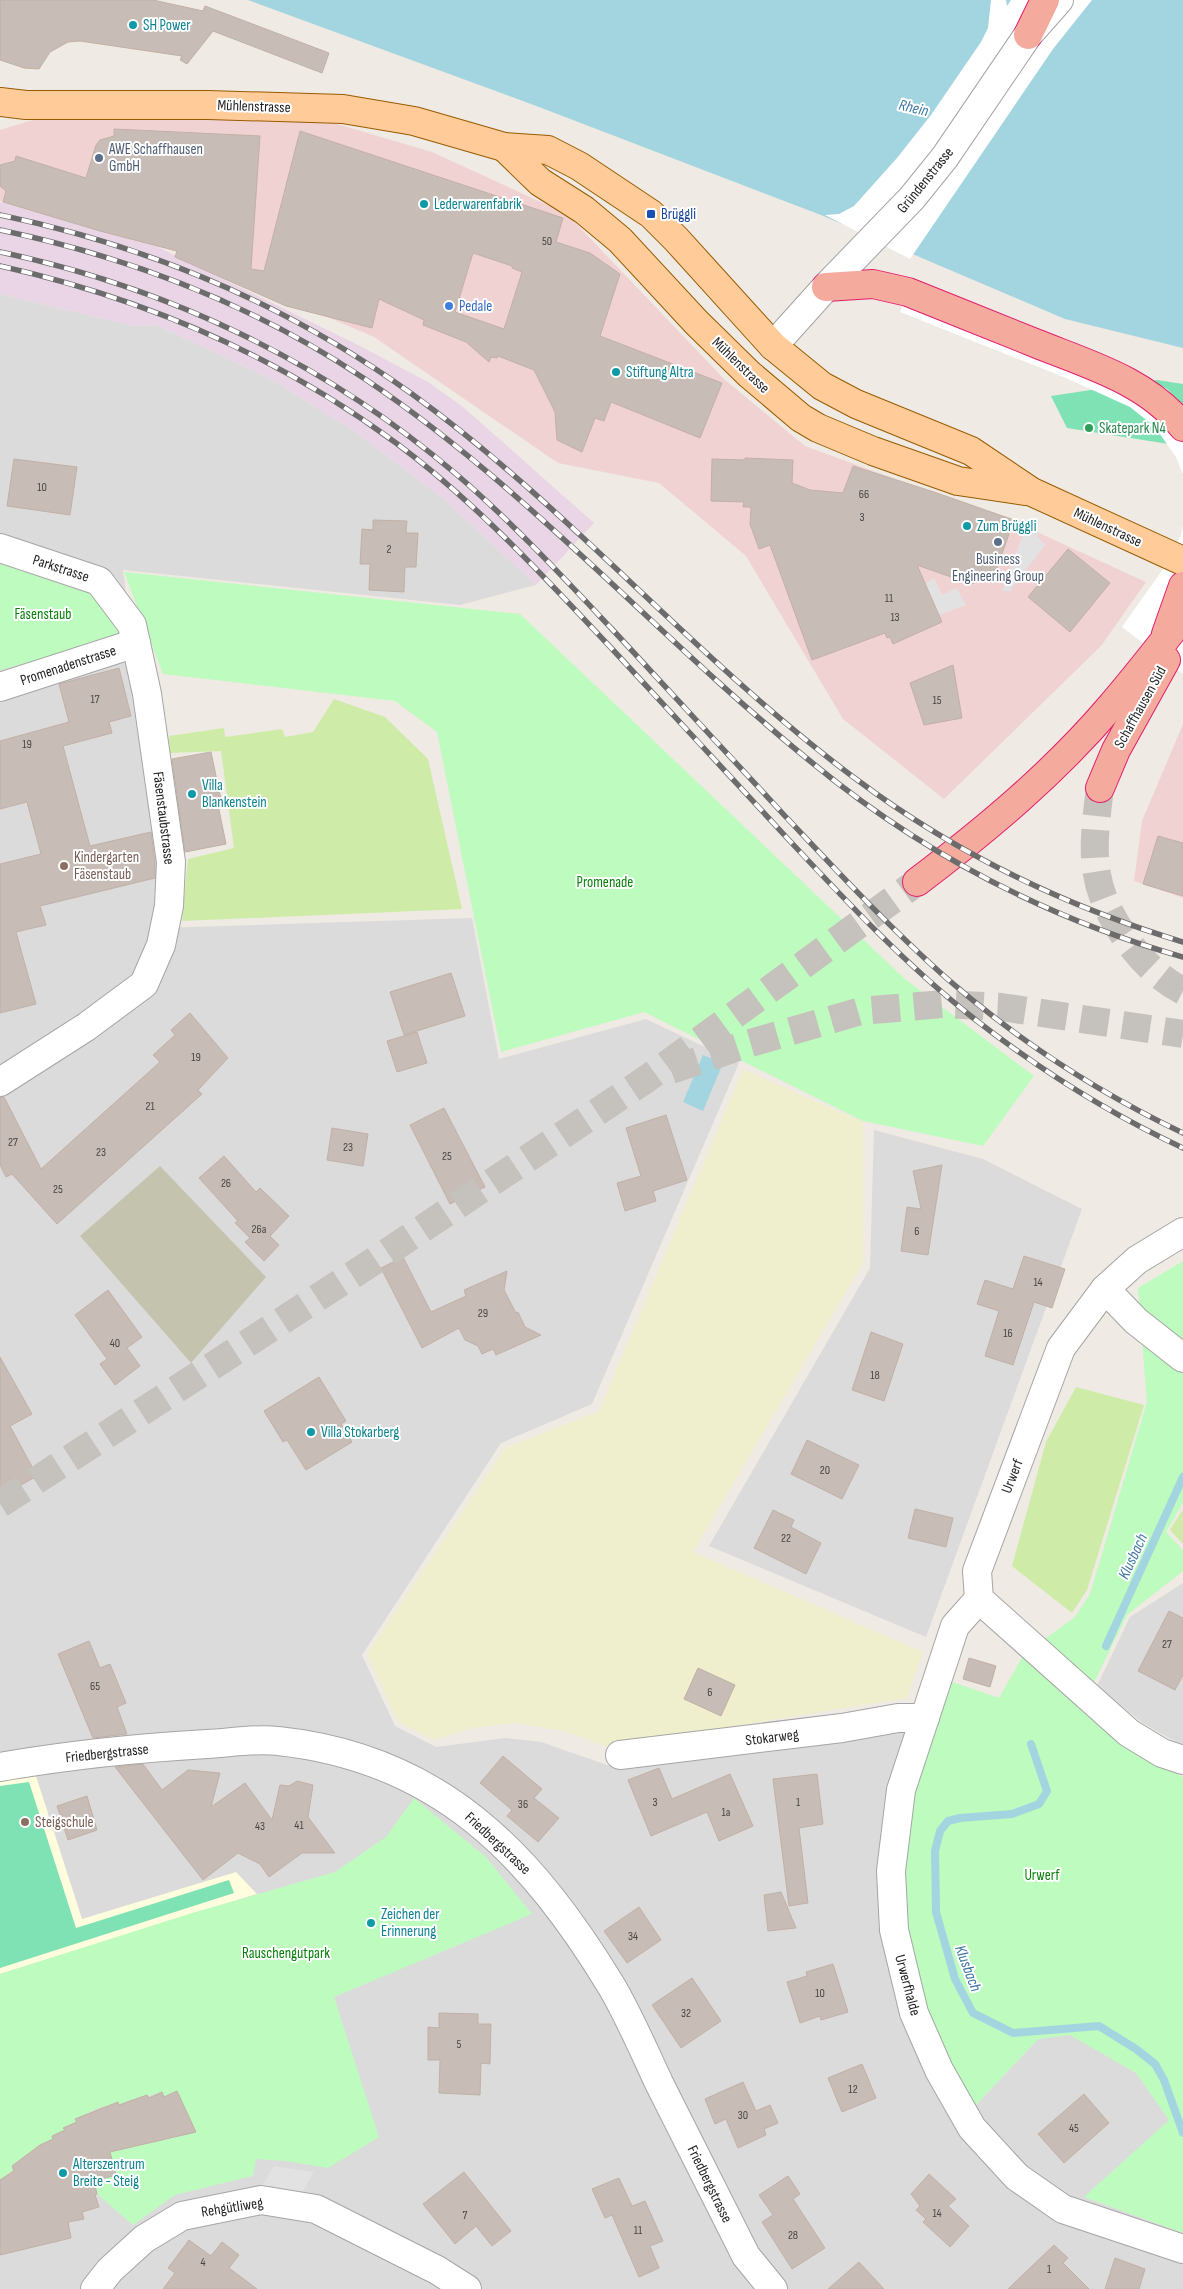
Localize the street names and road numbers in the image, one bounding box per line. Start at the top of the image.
street label: Mühlenstrasse [217,96,291,117]
street label: Gründenstrasse [893,143,958,217]
street label: Mühlenstrasse [708,333,774,398]
street label: Mühlenstrasse [1071,503,1145,552]
street label: Parkstrasse [30,550,91,586]
street label: Promenadenstrasse [18,641,118,690]
street label: Schaffhausen Süd [1110,663,1171,752]
street label: Fäsenstaubstrasse [148,770,179,866]
street label: Urwerf [997,1456,1028,1496]
street label: Stokarweg [744,1725,800,1750]
street label: Friedbergstrasse [64,1740,150,1767]
street label: Friedbergstrasse [461,1808,535,1879]
street label: Urwerfhalde [890,1953,925,2018]
street label: Friedbergstrasse [683,2142,736,2226]
street label: Rehgütliweg [200,2193,264,2222]

